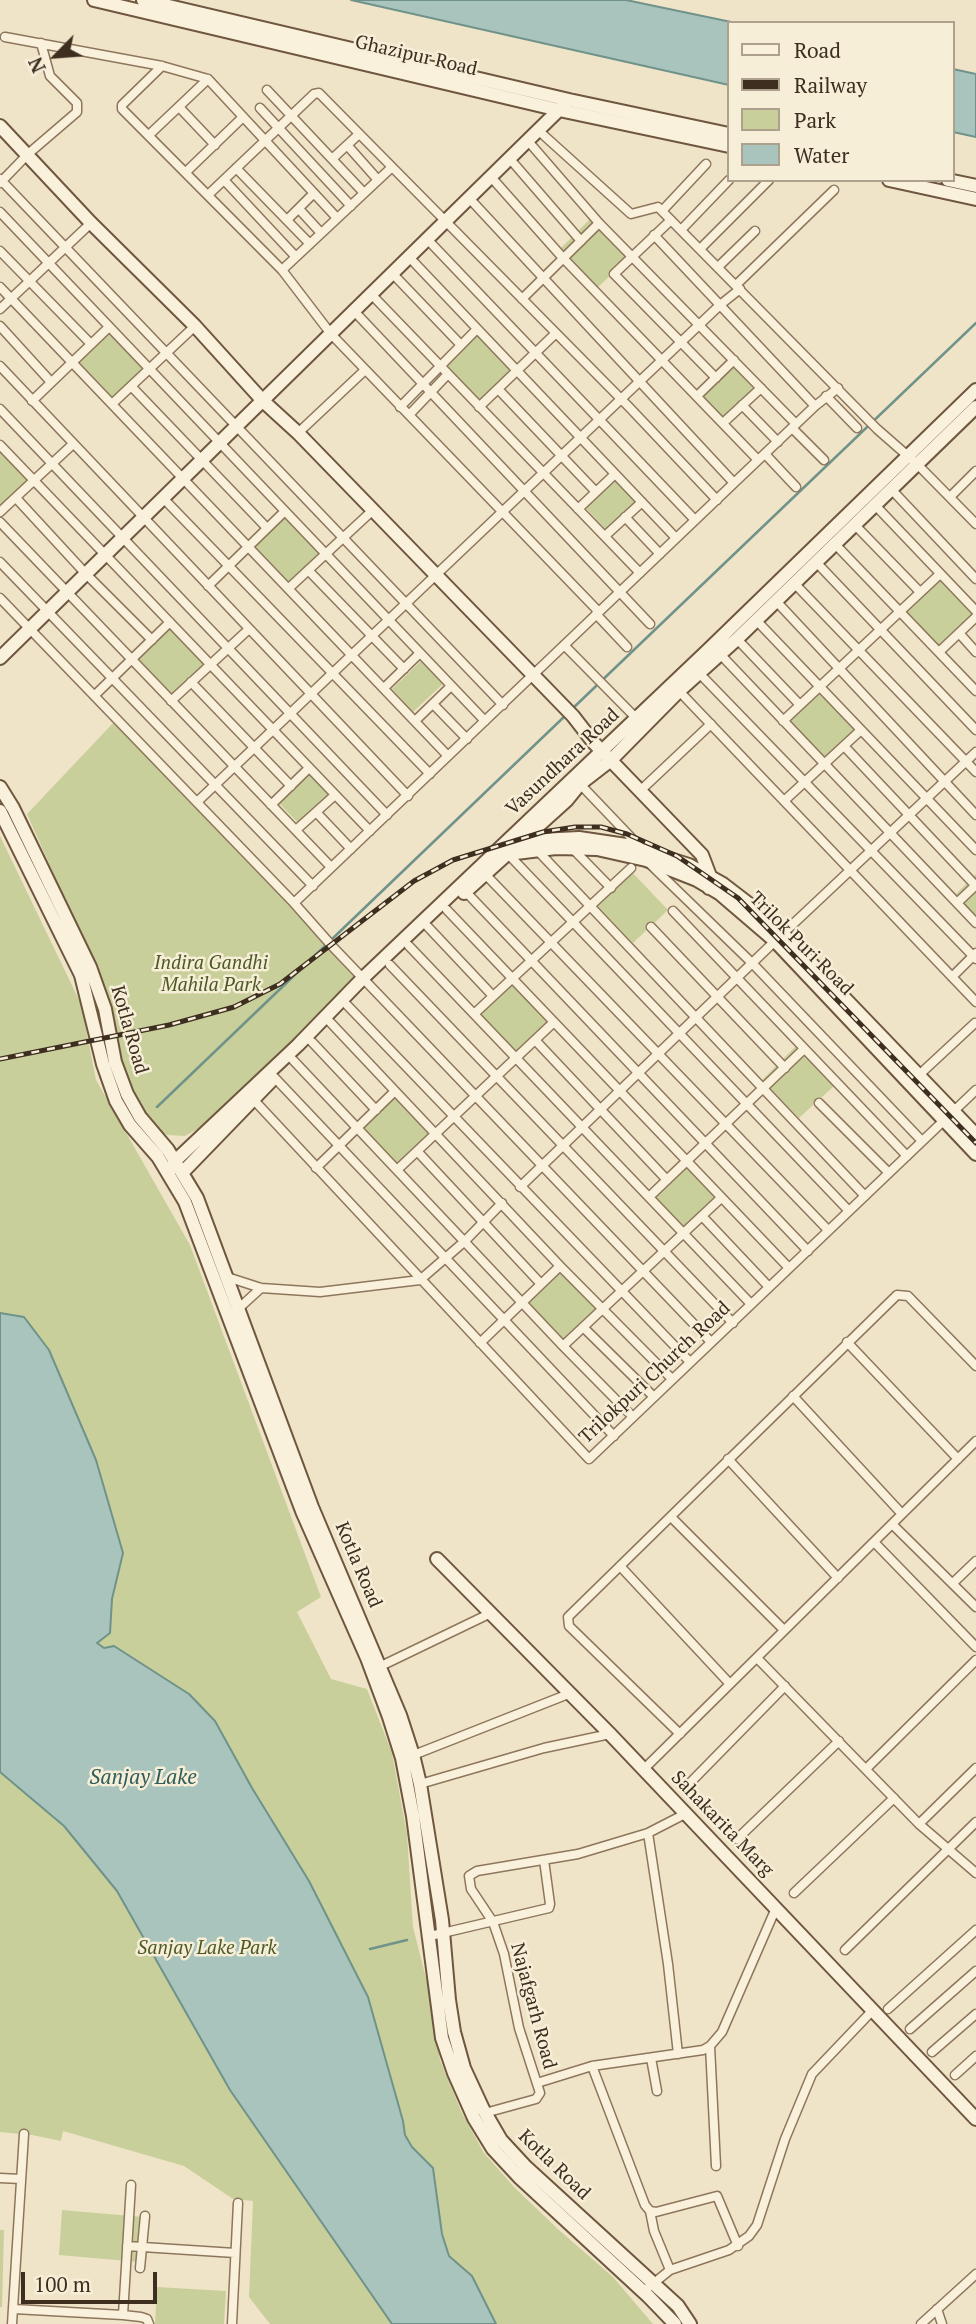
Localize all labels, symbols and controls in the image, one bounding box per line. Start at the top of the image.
north arrow [21,21,91,91]
legend [727,21,955,182]
street label: Ghazipur Road [353,31,479,81]
text: Road [794,36,841,64]
text: N [22,53,51,77]
text: Railway [794,71,867,99]
text: Park [794,106,836,134]
text: Water [794,141,849,169]
street label: Vasundhara Road [502,704,624,820]
street label: Trilok Puri Road [744,887,858,1001]
park label: Indira Gandhi Mahila Park [154,953,268,997]
street label: Kotla Road [105,983,153,1077]
street label: Trilokpuri Church Road [575,1297,735,1449]
street label: Kotla Road [330,1519,386,1611]
water label: Sanjay Lake [89,1765,197,1791]
street label: Sahakarita Marg [666,1767,778,1881]
park label: Sanjay Lake Park [137,1938,277,1960]
street label: Najafgarh Road [505,1940,561,2072]
street label: Kotla Road [513,2125,595,2205]
scale bar [24,2258,161,2302]
text: 100 m [34,2270,91,2298]

